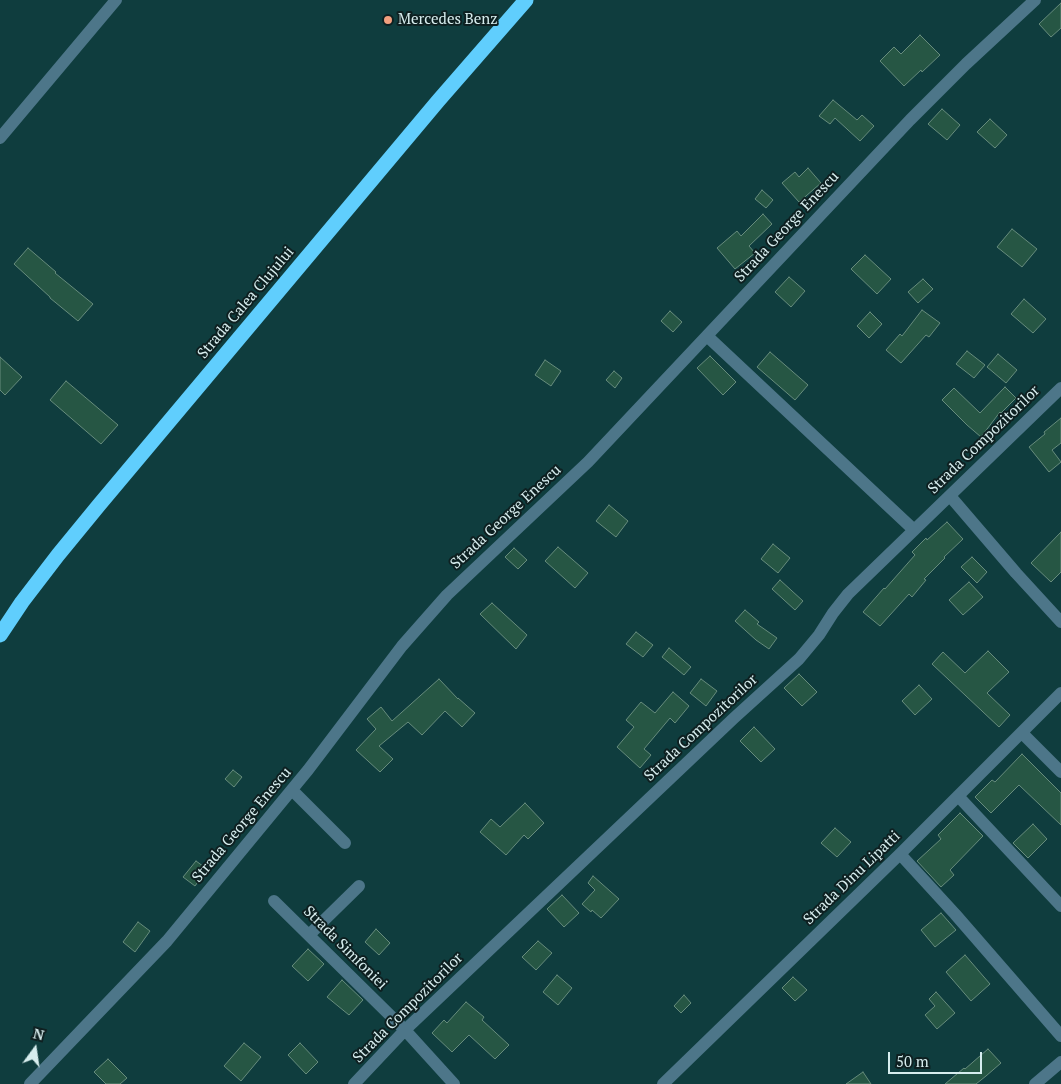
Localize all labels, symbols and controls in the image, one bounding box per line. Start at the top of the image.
place label: Mercedes Benz [398,11,498,29]
marker: Mercedes Benz [382,14,394,26]
street label: Strada George Enescu [731,168,843,286]
street label: Strada Calea Clujului [194,243,298,363]
street label: Strada Compozitorilor [924,382,1044,498]
street label: Strada George Enescu [447,461,565,573]
street label: Strada Compozitorilor [641,671,761,785]
street label: Strada George Enescu [189,764,295,886]
street label: Strada Dinu Lipatti [800,827,904,929]
street label: Strada Simfoniei [300,903,390,993]
street label: Strada Compozitorilor [349,949,467,1067]
text: N [31,1023,46,1044]
north arrow [10,1024,60,1074]
scale bar [891,1042,985,1074]
text: 50 m [896,1051,929,1071]

